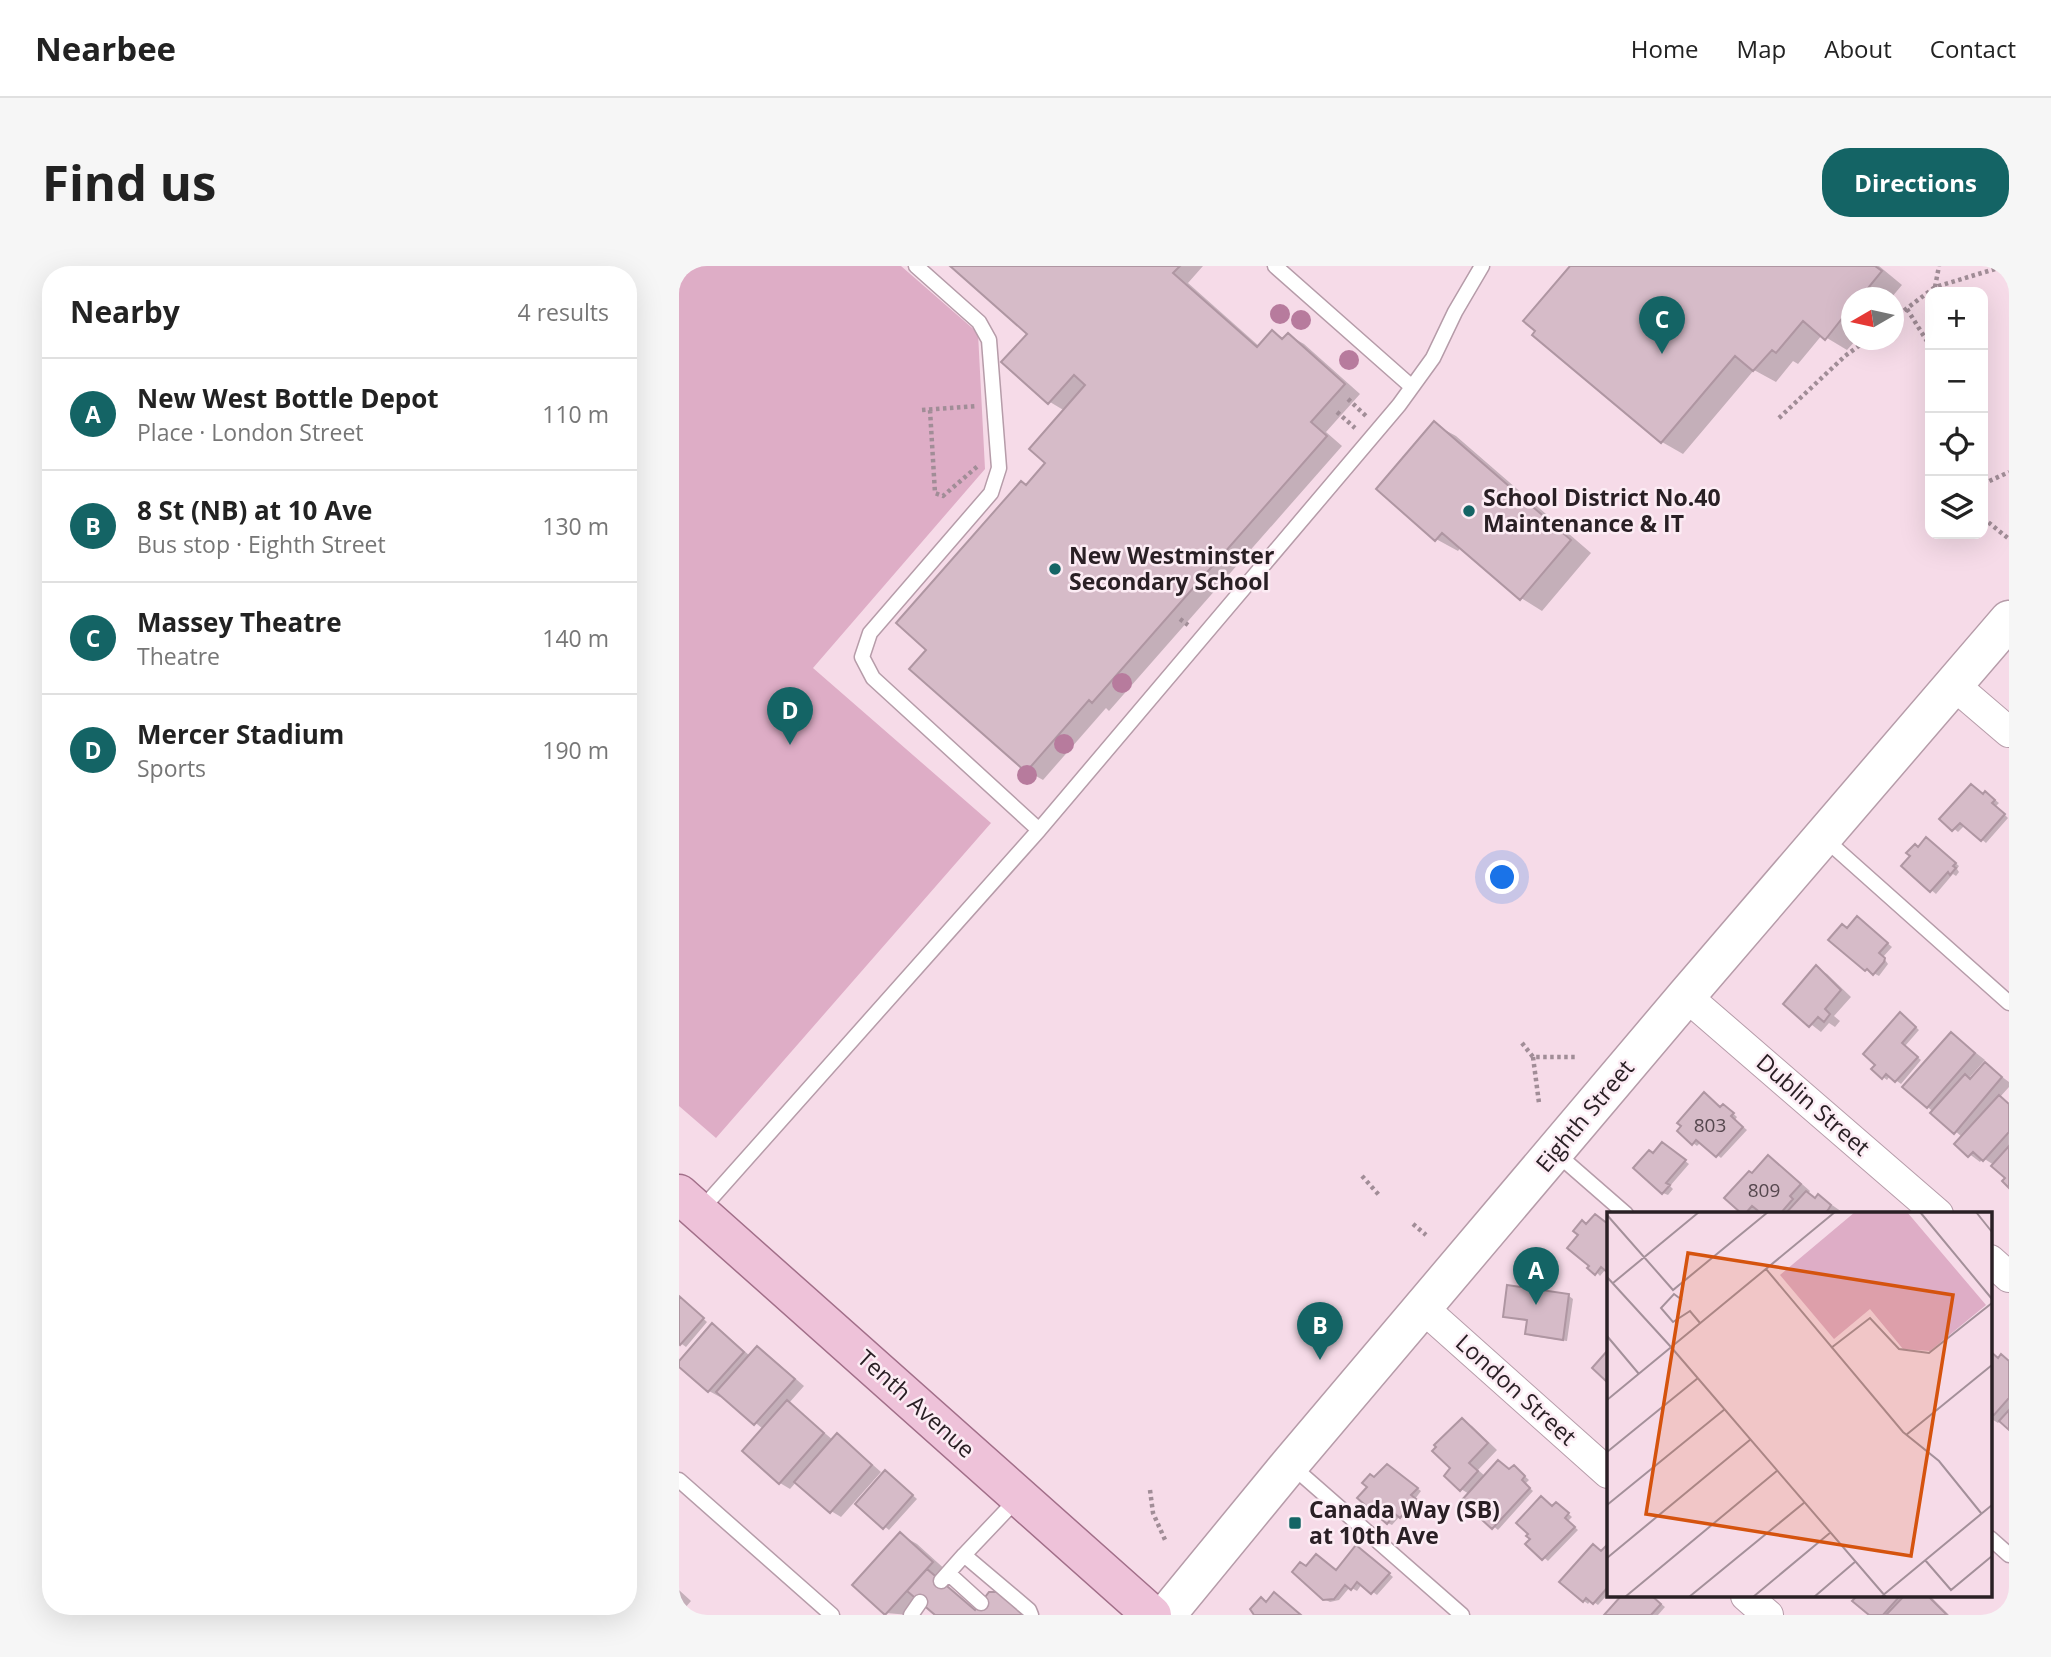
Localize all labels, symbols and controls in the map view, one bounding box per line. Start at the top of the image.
text: Nearbee [35,26,176,71]
text: Home [1631,32,1699,65]
text: Map [1737,32,1786,65]
text: About [1824,32,1892,65]
text: Contact [1930,32,2016,65]
button: Directions [1822,148,2009,217]
text: Find us [42,149,216,215]
north arrow [1841,287,1904,350]
map controls [1925,287,1988,539]
button: + [1925,287,1988,350]
text: Nearby [70,291,180,332]
text: 4 results [518,296,609,328]
pin: C [1639,296,1685,354]
button: − [1925,350,1988,413]
text: New West Bottle Depot [137,380,439,416]
text: A [85,398,101,430]
text: 110 m [542,398,609,430]
button: locate [1925,413,1988,476]
text: Place · London Street [137,416,364,448]
button: layers [1925,476,1988,539]
place label: School District No.40 Maintenance & IT [1483,481,1721,539]
text: 8 St (NB) at 10 Ave [137,492,372,528]
marker: School District No.40 Maintenance & IT [1461,503,1477,519]
text: B [85,510,101,542]
text: 130 m [542,510,609,542]
text: Bus stop · Eighth Street [137,528,386,560]
place label: New Westminster Secondary School [1069,539,1274,597]
marker: New Westminster Secondary School [1047,561,1063,577]
text: Massey Theatre [137,604,342,640]
text: C [86,622,100,654]
text: 140 m [542,622,609,654]
text: Theatre [137,640,220,672]
pin: D [767,687,813,745]
text: Mercer Stadium [137,716,344,752]
text: D [84,734,102,766]
text: 190 m [542,734,609,766]
text: Sports [137,752,206,784]
your location [1485,860,1519,894]
street label: Dublin Street [1750,1046,1877,1163]
street label: Eighth Street [1528,1052,1641,1178]
house number: 803 [1694,1112,1726,1138]
house number: 809 [1748,1177,1780,1203]
inset map [1607,1212,1991,1598]
pin: A [1513,1247,1559,1305]
pin: B [1297,1302,1343,1360]
street label: London Street [1449,1326,1584,1452]
street label: Tenth Avenue [851,1342,982,1465]
place label: Canada Way (SB) at 10th Ave [1309,1493,1500,1551]
marker: Canada Way (SB) at 10th Ave [1287,1515,1303,1531]

